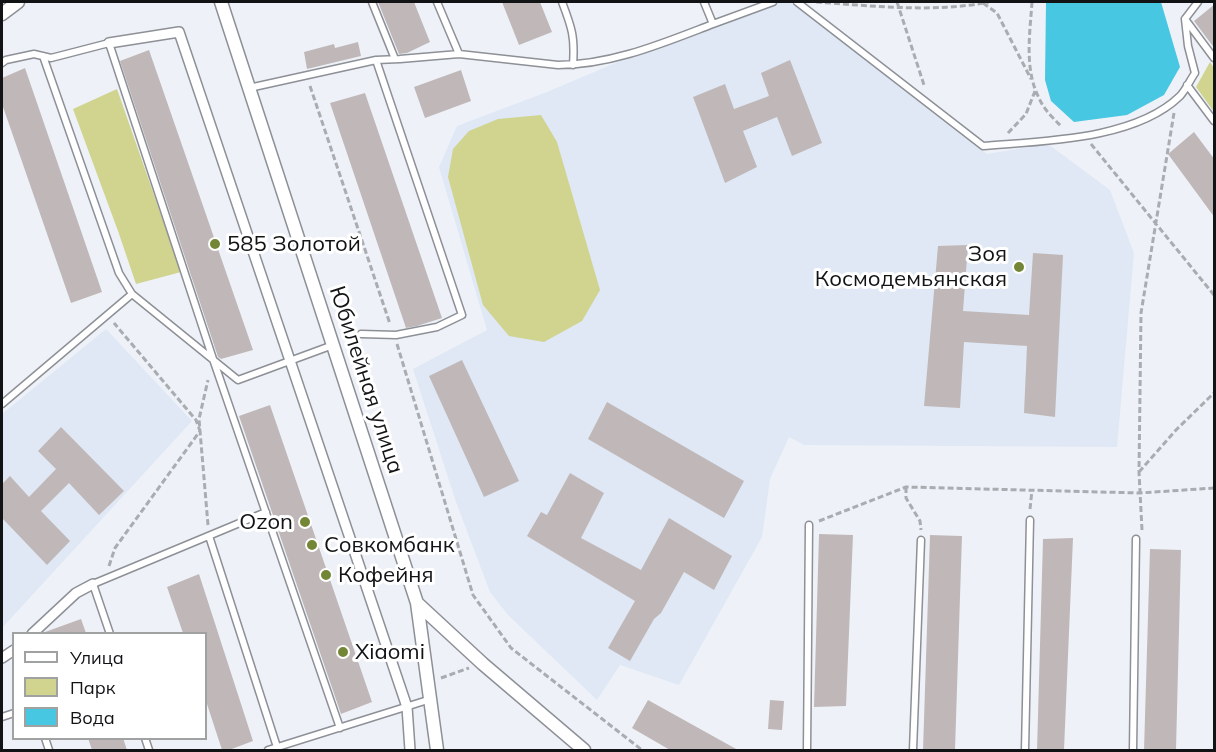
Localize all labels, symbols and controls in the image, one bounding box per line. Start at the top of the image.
place label: 585 Золотой [227,231,361,257]
marker: 585 Золотой [208,237,222,251]
place label: Зоя Космодемьянская [815,241,1007,292]
marker: Зоя Космодемьянская [1012,260,1026,274]
street label: Юбилейная улица [323,283,409,477]
place label: Ozon [239,509,293,535]
marker: Ozon [298,515,312,529]
place label: Совкомбанк [324,532,455,558]
marker: Совкомбанк [305,538,319,552]
place label: Кофейня [338,562,434,588]
marker: Кофейня [319,568,333,582]
legend [12,632,207,740]
place label: Xiaomi [355,639,425,665]
marker: Xiaomi [336,645,350,659]
text: Улица [70,646,124,669]
text: Парк [70,676,115,699]
text: Вода [70,706,115,729]

